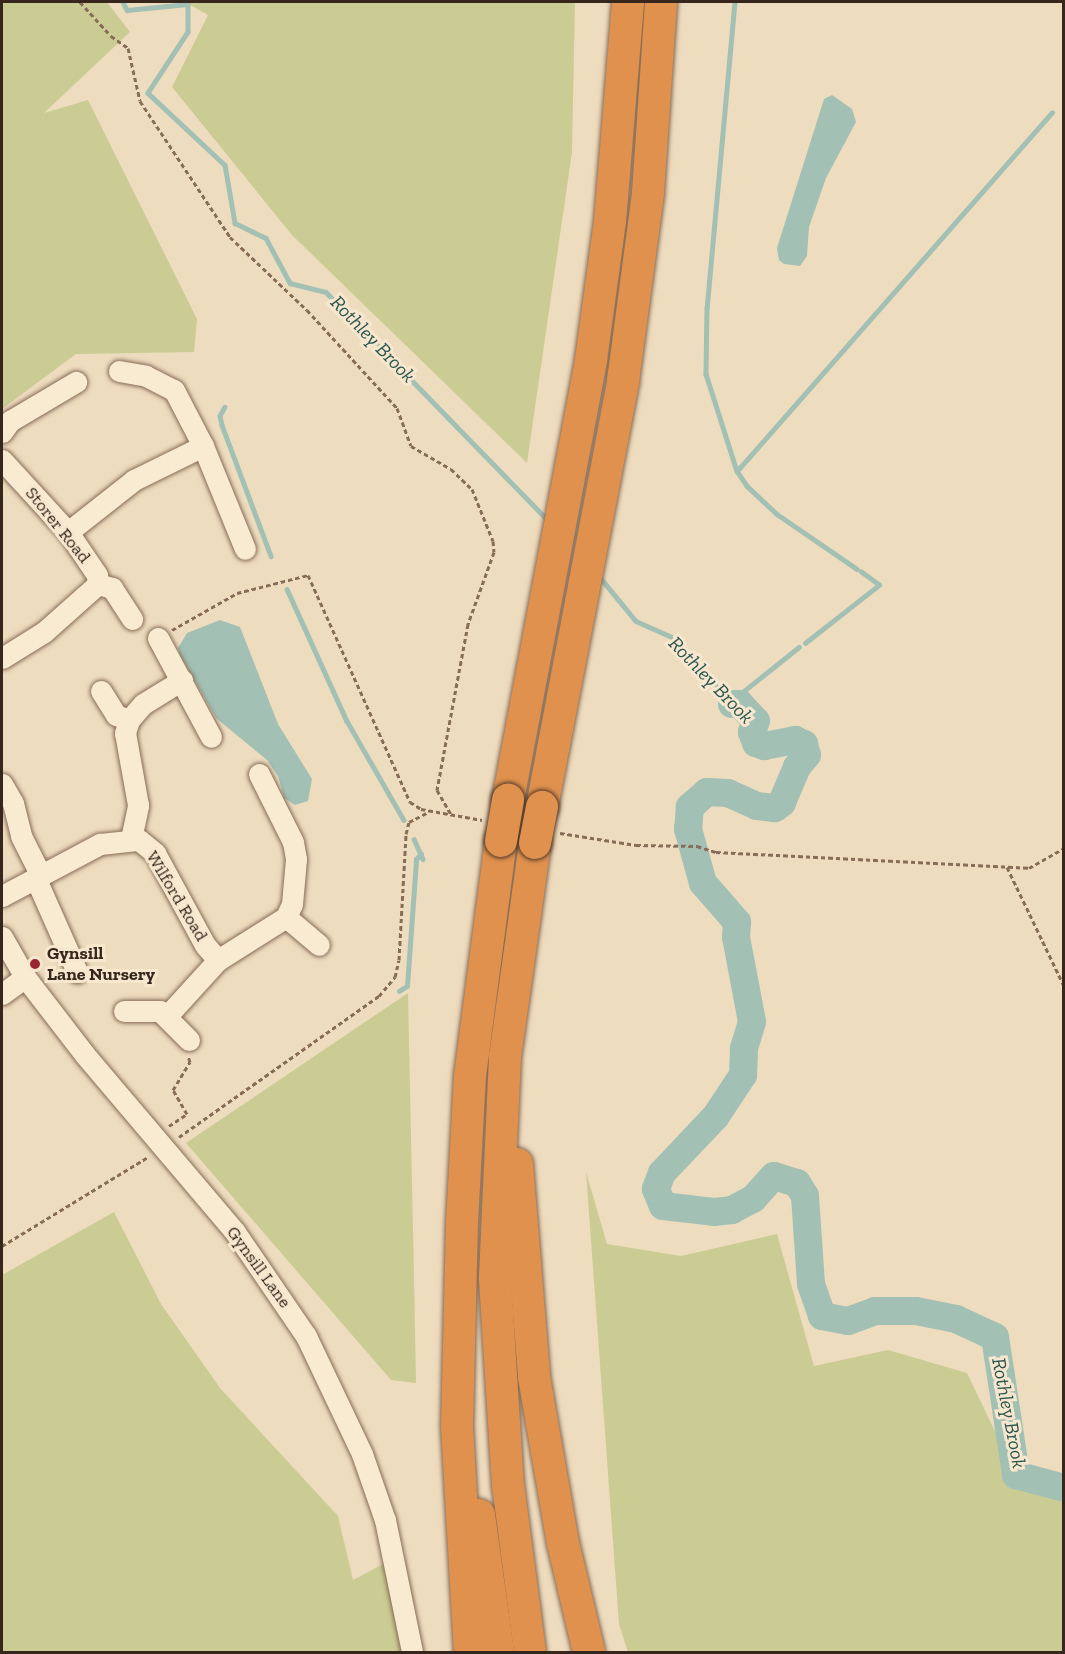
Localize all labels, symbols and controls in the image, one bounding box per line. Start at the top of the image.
water label: Rothley Brook [325,290,421,388]
street label: Storer Road [21,483,95,567]
water label: Rothley Brook [663,631,759,729]
street label: Wilford Road [142,847,212,945]
place label: Gynsill Lane Nursery [47,943,155,986]
marker: Gynsill Lane Nursery [28,957,42,971]
street label: Gynsill Lane [222,1222,296,1312]
water label: Rothley Brook [987,1356,1031,1470]

